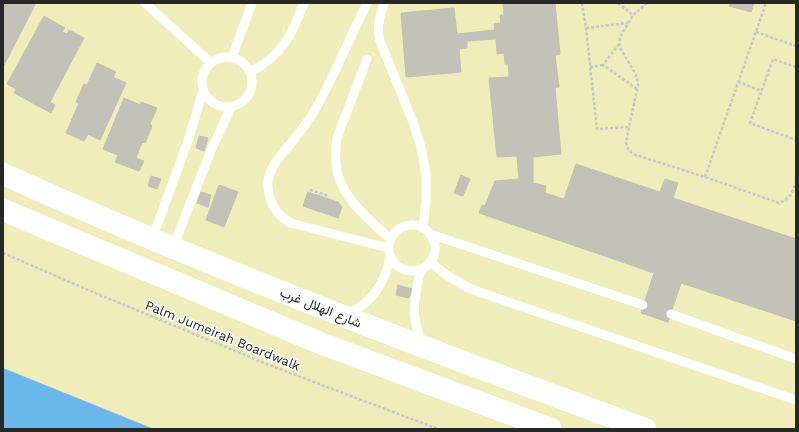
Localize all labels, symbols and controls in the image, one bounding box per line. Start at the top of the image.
street label: شارع الهلال غرب [277,284,364,332]
street label: Palm Jumeirah Boardwalk [143,297,303,374]

